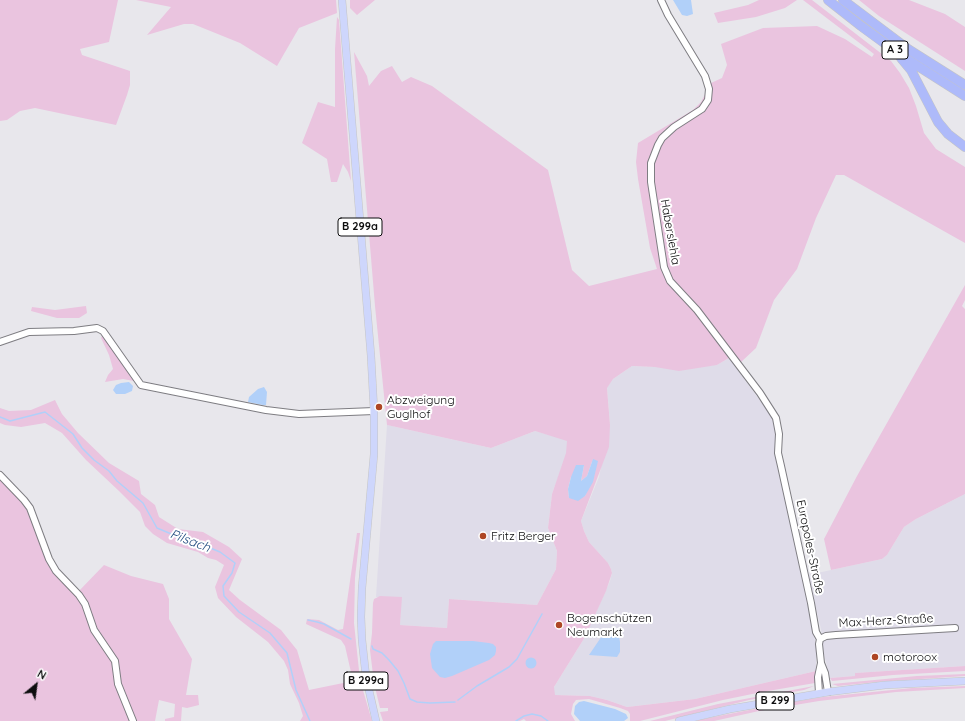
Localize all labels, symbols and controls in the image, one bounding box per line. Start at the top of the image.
road number: A 3 [882,41,908,59]
street label: Haberslehla [657,198,683,266]
road number: B 299a [338,218,382,236]
place label: Abzweigung Guglhof [387,393,455,421]
marker: Abzweigung Guglhof [374,402,384,412]
street label: Europoles-Straße [793,499,827,595]
water label: Pilsach [168,526,212,556]
place label: Fritz Berger [491,529,556,543]
marker: Fritz Berger [478,531,488,541]
place label: Bogenschützen Neumarkt [567,611,652,639]
street label: Max-Herz-Straße [838,611,934,631]
marker: Bogenschützen Neumarkt [554,620,564,630]
place label: motoroox [883,650,937,664]
marker: motoroox [870,652,880,662]
north arrow [16,665,56,705]
text: N [35,666,49,683]
road number: B 299a [344,672,388,690]
road number: B 299 [756,692,794,710]

